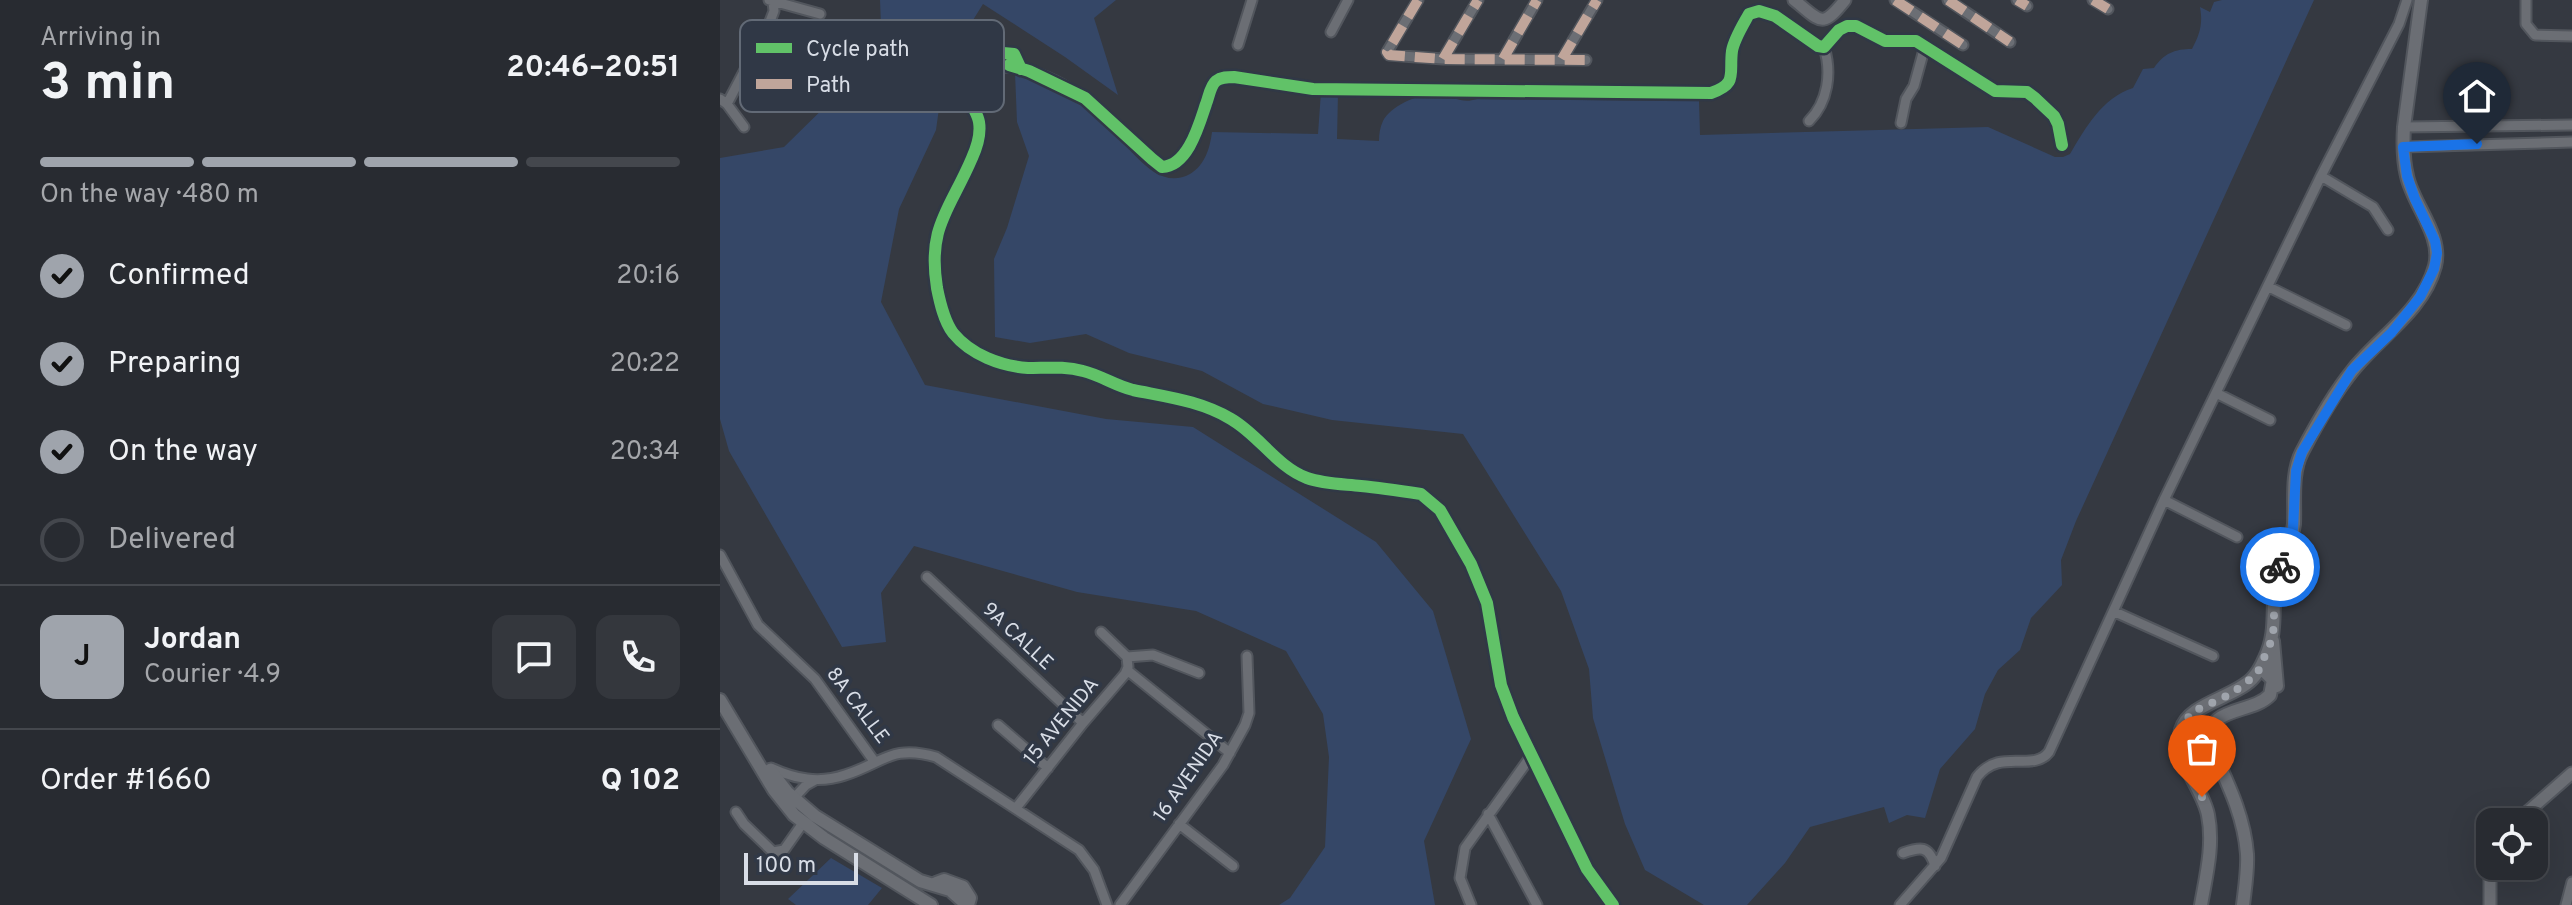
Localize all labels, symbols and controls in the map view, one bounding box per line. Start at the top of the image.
legend [740,20,1004,112]
text: Arriving in [40,22,161,55]
text: Cycle path [806,37,910,64]
text: 20:46–20:51 [506,50,680,87]
text: 3 min [40,52,175,118]
pin [2443,62,2511,144]
text: Path [806,73,851,100]
icon: home [2455,74,2499,118]
text: On the way · 480 m [40,179,259,212]
icon: check [40,254,84,298]
text: Confirmed [108,258,250,295]
text: 20:16 [616,260,680,293]
icon: check [40,342,84,386]
text: Preparing [108,346,241,383]
text: 20:22 [610,348,680,381]
icon: check [40,430,84,474]
text: On the way [108,434,258,471]
text: 20:34 [610,436,680,469]
text: Delivered [108,522,236,559]
courier [2240,527,2320,607]
icon: bike [2258,545,2302,589]
street label: 9A CALLE [976,597,1058,677]
button: chat [492,615,576,699]
button: phone [596,615,680,699]
text: Jordan [144,622,241,659]
text: J [74,639,90,676]
text: Courier · 4.9 [144,659,281,692]
street label: 8A CALLE [820,662,894,750]
street label: 15 AVENIDA [1019,673,1105,771]
pin [2168,715,2236,797]
street label: 16 AVENIDA [1148,726,1230,828]
icon: bag [2180,727,2224,771]
text: Order #1660 [40,763,212,800]
text: Q 102 [601,763,680,800]
map controls [2476,808,2548,880]
button: locate [2476,808,2548,880]
scale bar [744,849,858,885]
text: 100 m [756,853,816,880]

